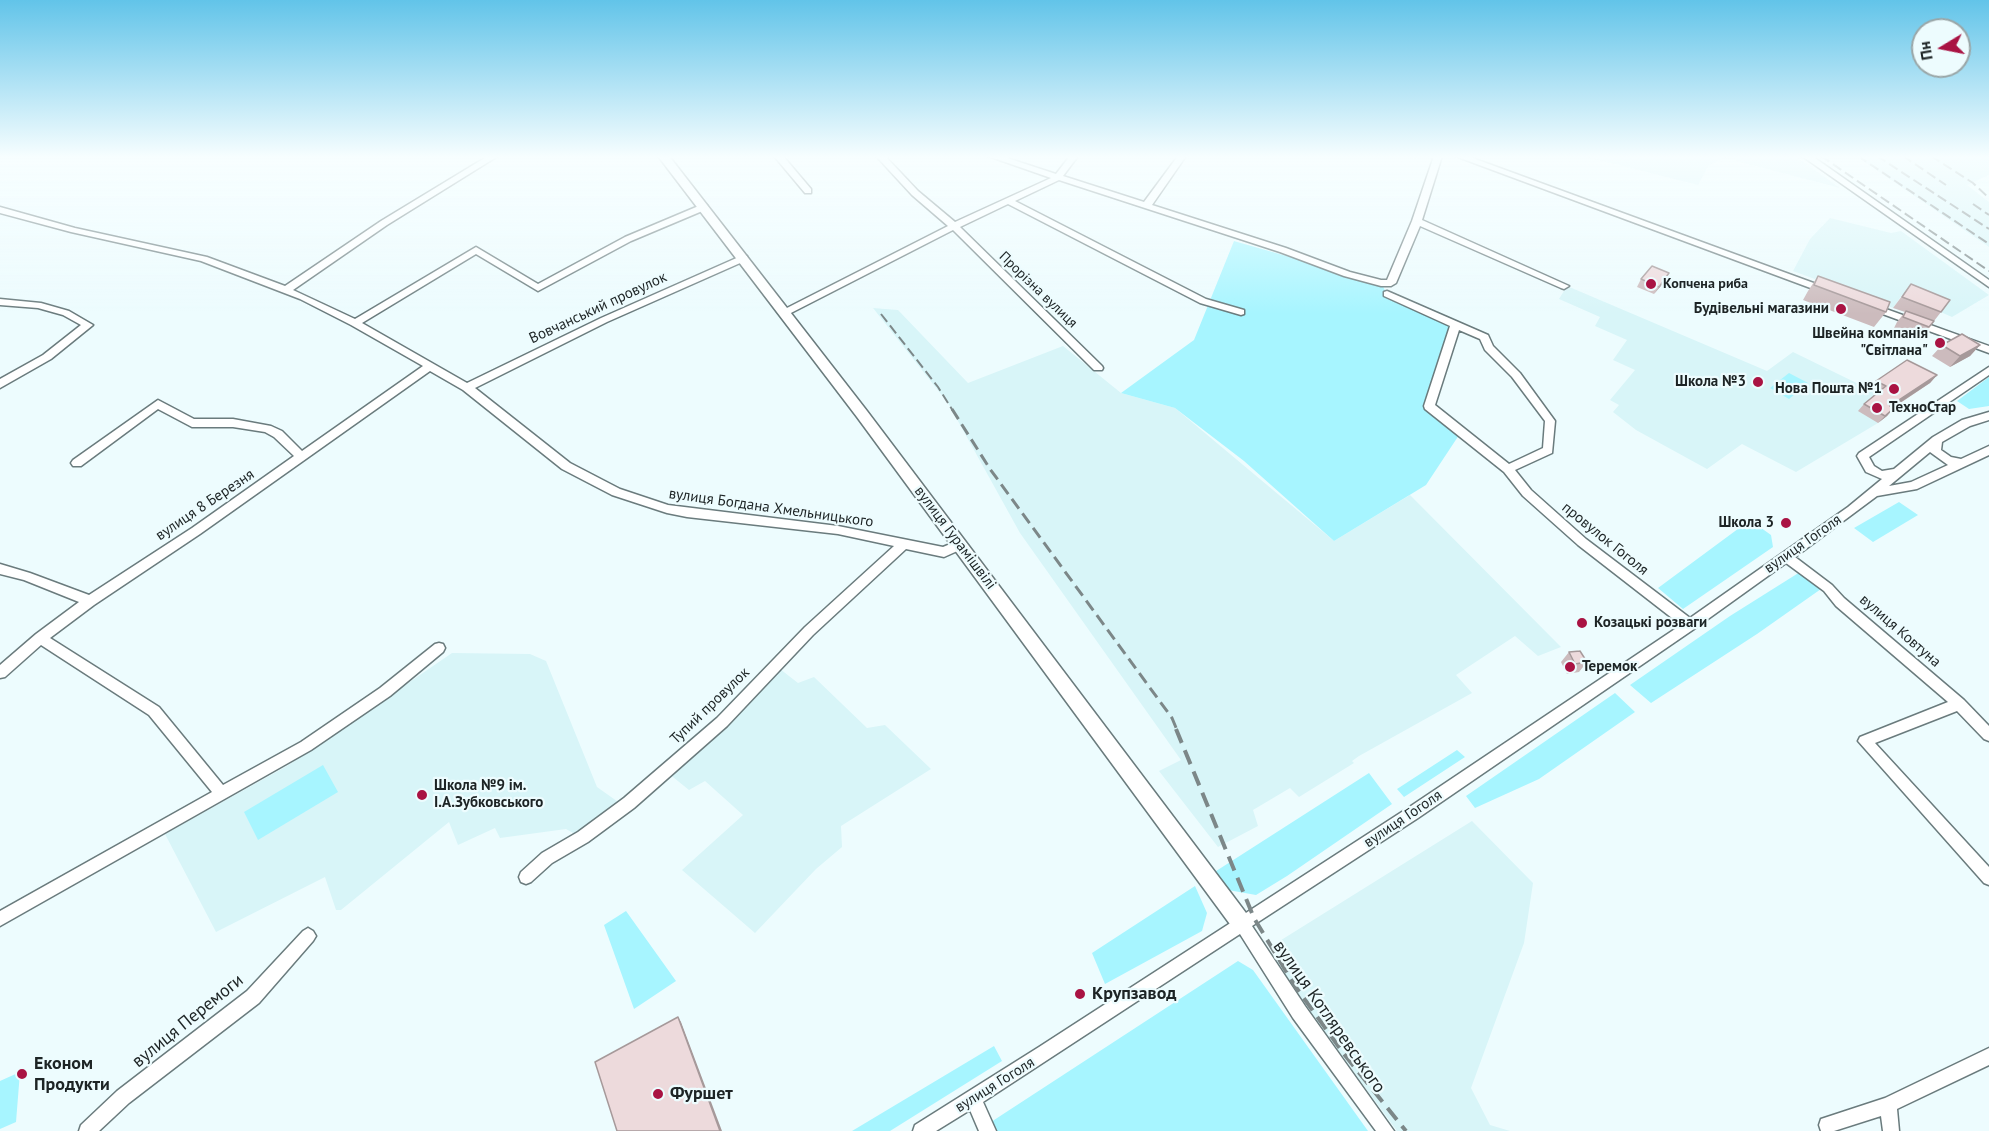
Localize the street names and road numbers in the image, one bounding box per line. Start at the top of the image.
street label: Прорізна вулиця [995,248,1081,332]
street label: Вовчанський провулок [526,268,670,348]
street label: вулиця 8 Березня [152,465,258,545]
street label: вулиця Гурамішвілі [910,483,1000,593]
street label: вулиця Богдана Хмельницького [667,485,875,531]
street label: провулок Гоголя [1558,499,1652,579]
street label: вулиця Гоголя [1761,511,1845,577]
street label: вулиця Ковтуна [1856,591,1944,671]
street label: Тупий провулок [667,664,753,748]
street label: вулиця Гоголя [1361,786,1445,852]
street label: вулиця Котляревського [1268,937,1390,1097]
street label: вулиця Перемоги [128,970,248,1072]
street label: вулиця Гоголя [952,1053,1038,1117]

